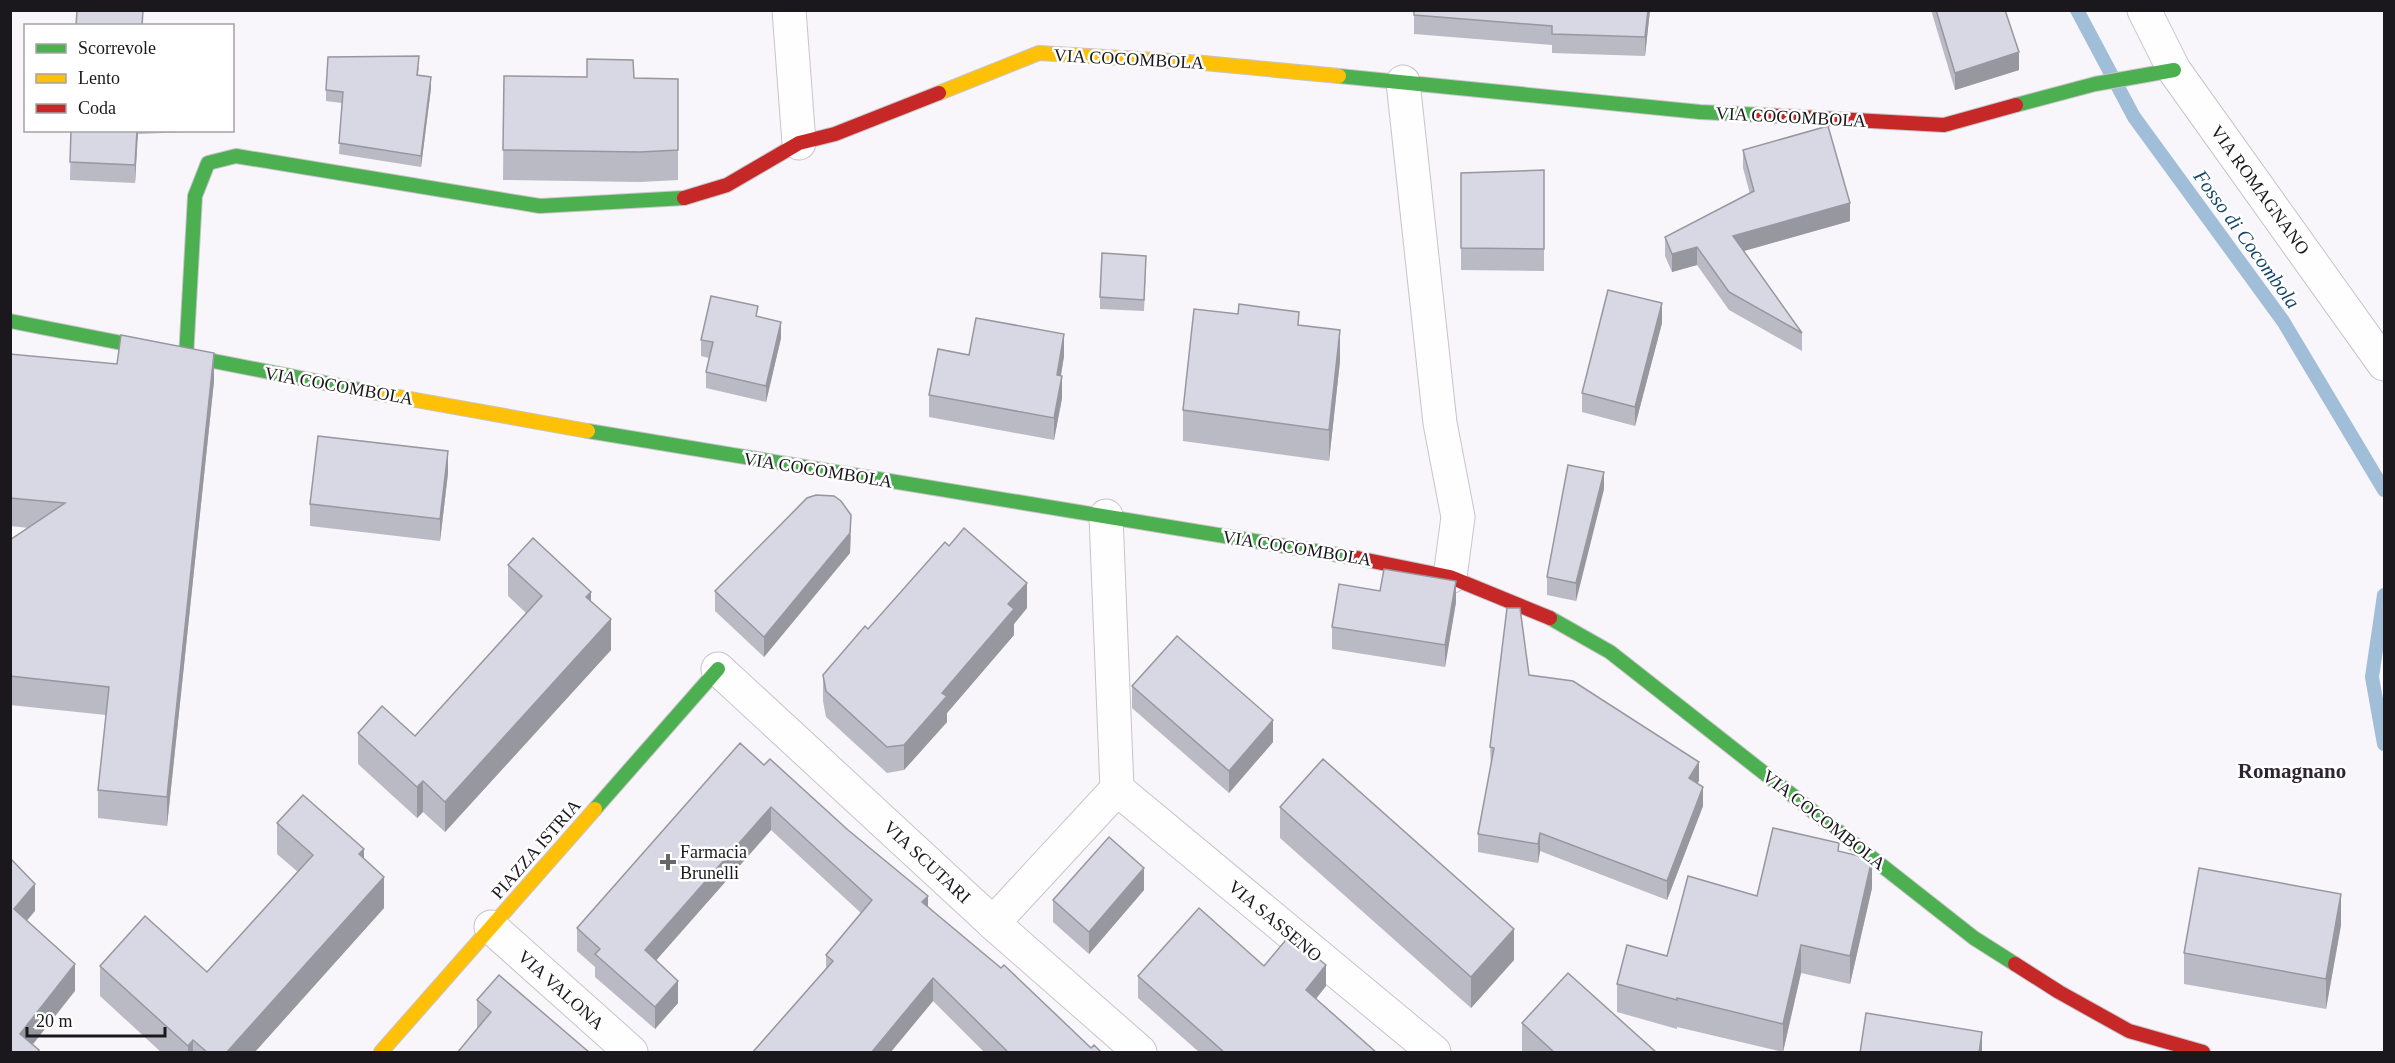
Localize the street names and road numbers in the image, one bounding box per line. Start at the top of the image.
street label: VIA COCOMBOLA [1053,45,1205,73]
street label: VIA COCOMBOLA [1715,103,1867,131]
street label: VIA ROMAGNANO [2206,122,2314,258]
street label: VIA COCOMBOLA [263,363,415,409]
street label: VIA COCOMBOLA [742,448,894,492]
street label: VIA COCOMBOLA [1221,526,1373,570]
street label: VIA COCOMBOLA [1759,766,1889,874]
street label: PIAZZA ISTRIA [487,795,585,903]
street label: VIA SCUTARI [880,817,974,907]
street label: VIA SASSENO [1224,876,1326,966]
street label: VIA VALONA [514,946,608,1034]

